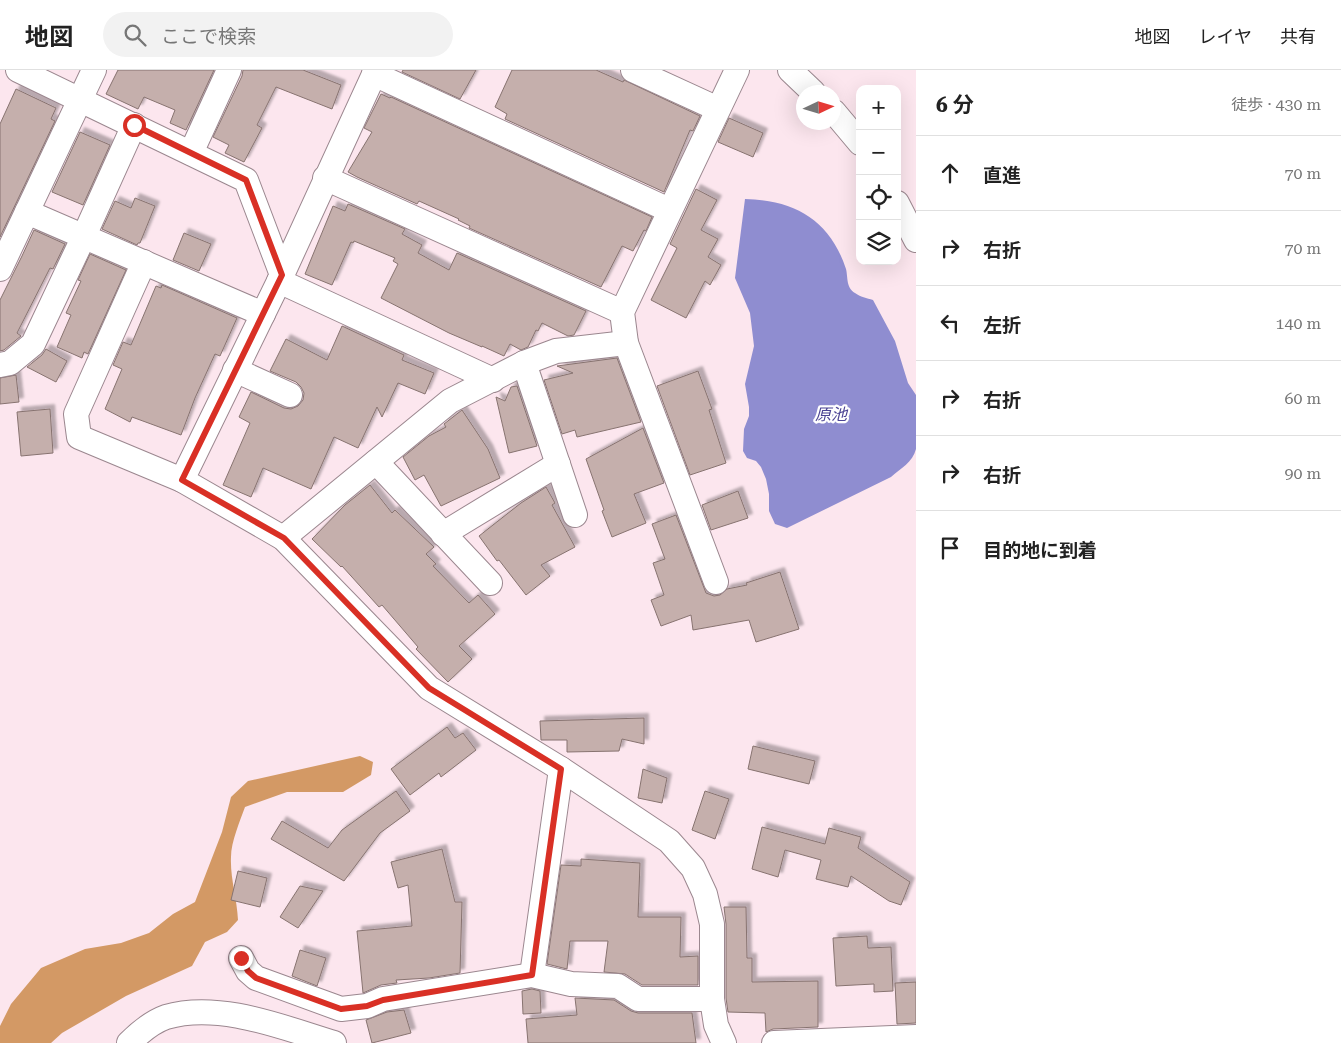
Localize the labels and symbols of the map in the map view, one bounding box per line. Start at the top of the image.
north arrow [796,85,841,130]
route start [123,114,146,137]
water label: 原池 [815,405,849,424]
route end [230,947,253,970]

